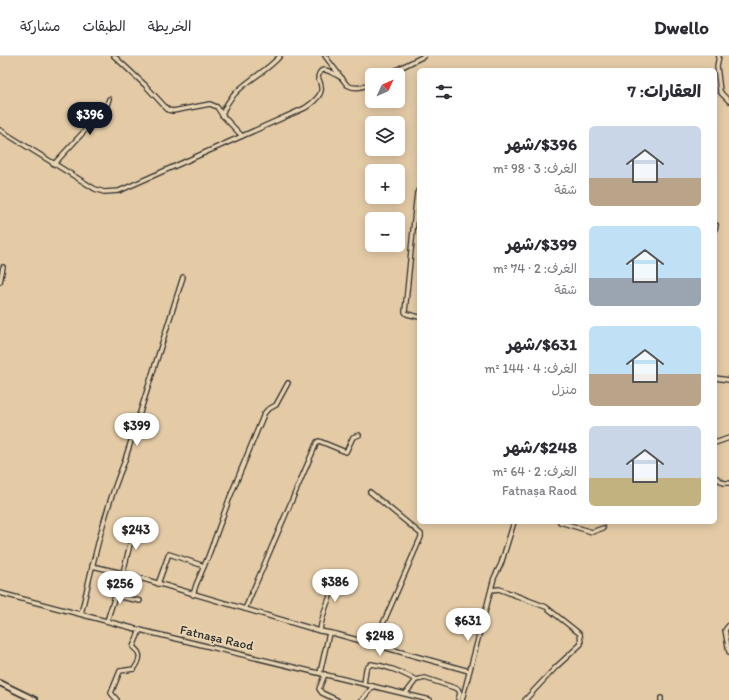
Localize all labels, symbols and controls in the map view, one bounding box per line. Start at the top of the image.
text: Dwello [654,16,709,39]
text: مشاركة [20,18,60,35]
text: الطبقات [82,18,126,35]
text: الخريطة [148,18,191,35]
north arrow [365,68,405,108]
map controls [365,68,405,252]
icon: filters [433,81,455,103]
text: العقارات: 7 [628,81,701,101]
pin: $396 [66,102,114,136]
text: $396 [76,107,104,122]
button: layers [365,116,405,156]
text: $396/شهر [506,134,577,154]
icon: home [621,142,669,190]
text: الغرف: 3 · 98 m² [493,161,577,176]
button: + [365,164,405,204]
text: شقة [554,182,577,197]
button: − [365,212,405,252]
text: $399/شهر [506,234,577,254]
icon: home [621,242,669,290]
text: الغرف: 2 · 74 m² [493,261,577,276]
text: شقة [554,282,577,297]
text: $631/شهر [507,334,577,354]
icon: home [621,342,669,390]
text: الغرف: 4 · 144 m² [484,361,577,376]
text: منزل [551,382,577,397]
pin: $399 [113,413,161,447]
text: $399 [123,418,151,433]
text: $248/شهر [504,437,577,457]
icon: home [621,442,669,490]
text: الغرف: 2 · 64 m² [492,464,577,479]
text: Fatnaṣa Raod [502,483,577,498]
pin: $243 [112,517,160,551]
text: $243 [122,522,150,537]
pin: $386 [311,569,359,603]
pin: $256 [96,571,144,605]
text: $386 [321,574,349,589]
text: $256 [106,576,134,591]
pin: $631 [444,608,492,642]
text: $631 [455,613,481,628]
street label: Fatnaṣa Raod [179,622,255,653]
pin: $248 [356,623,404,657]
text: $248 [366,628,394,643]

